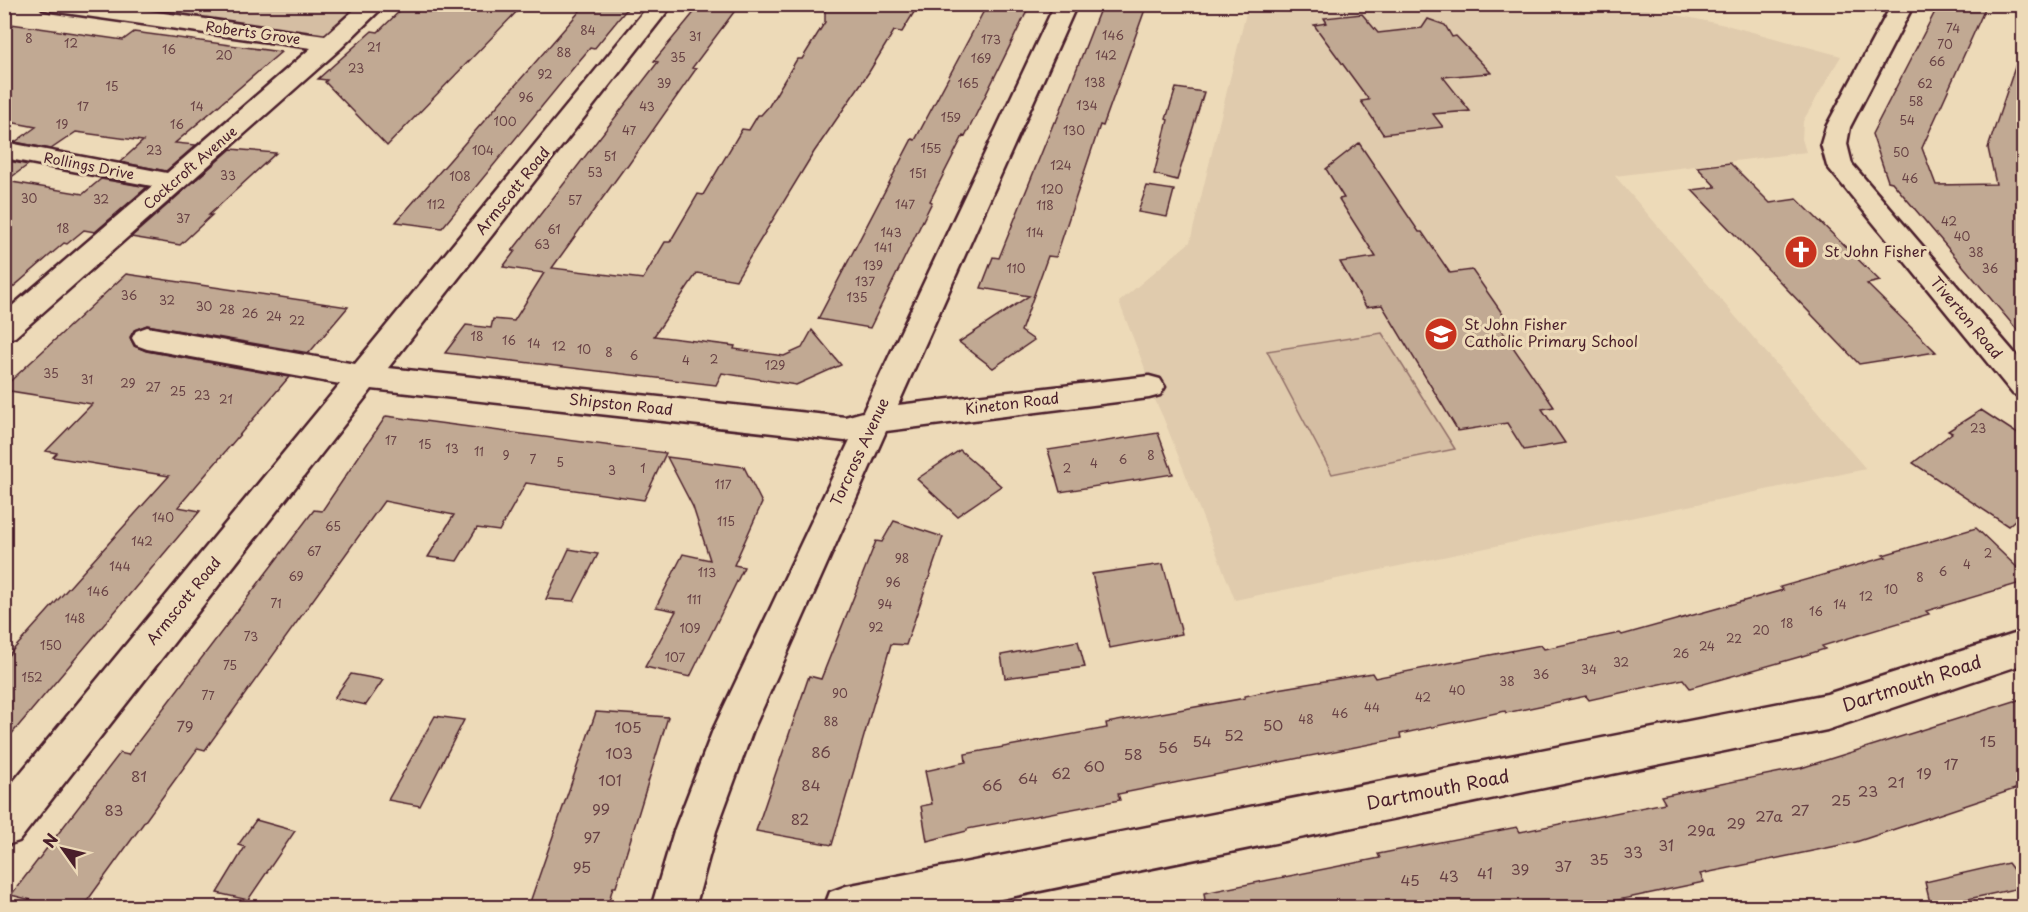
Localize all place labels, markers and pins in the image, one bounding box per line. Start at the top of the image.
church icon: St John Fisher [1783,234,1819,270]
place label: St John Fisher [1824,239,1927,262]
place label: St John Fisher Catholic Primary School [1464,312,1638,352]
school or university icon: St John Fisher Catholic Primary School [1423,316,1459,352]

